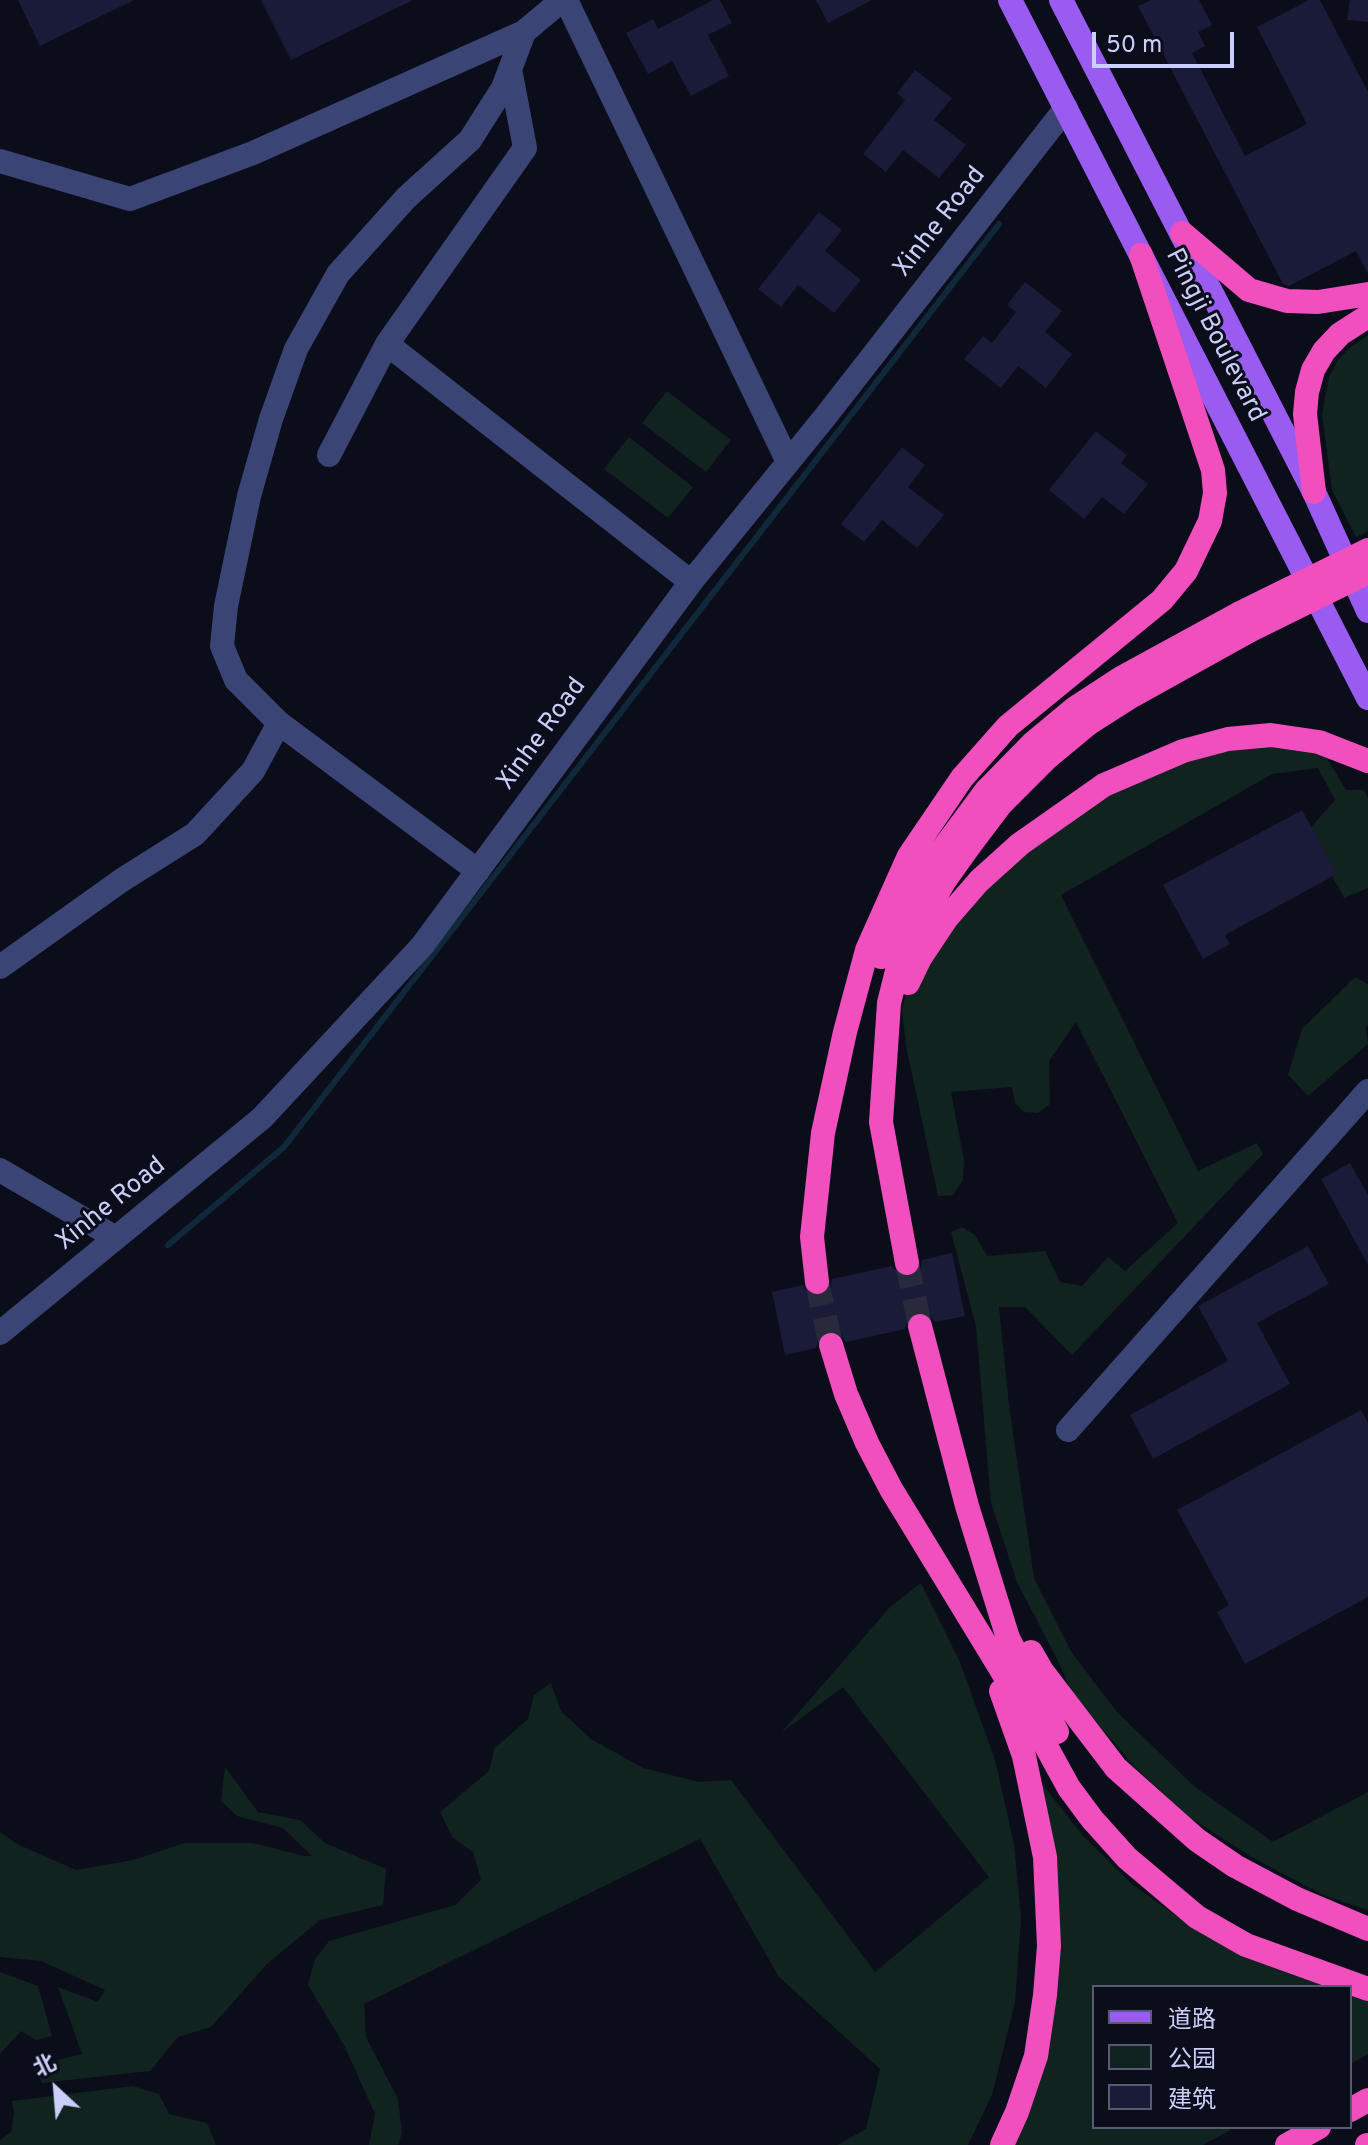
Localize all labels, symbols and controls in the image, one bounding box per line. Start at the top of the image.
scale bar [1096,16,1238,66]
text: 50 m [1106,31,1162,61]
street label: Xinhe Road [888,161,994,285]
street label: Pingji Boulevard [1157,244,1271,428]
street label: Xinhe Road [492,673,594,797]
street label: Xinhe Road [51,1151,173,1259]
legend [1092,1985,1352,2129]
text: 道路 [1168,2006,1216,2036]
text: 公园 [1168,2046,1216,2076]
north arrow [16,2049,96,2129]
text: 北 [29,2050,61,2084]
text: 建筑 [1168,2086,1216,2116]

